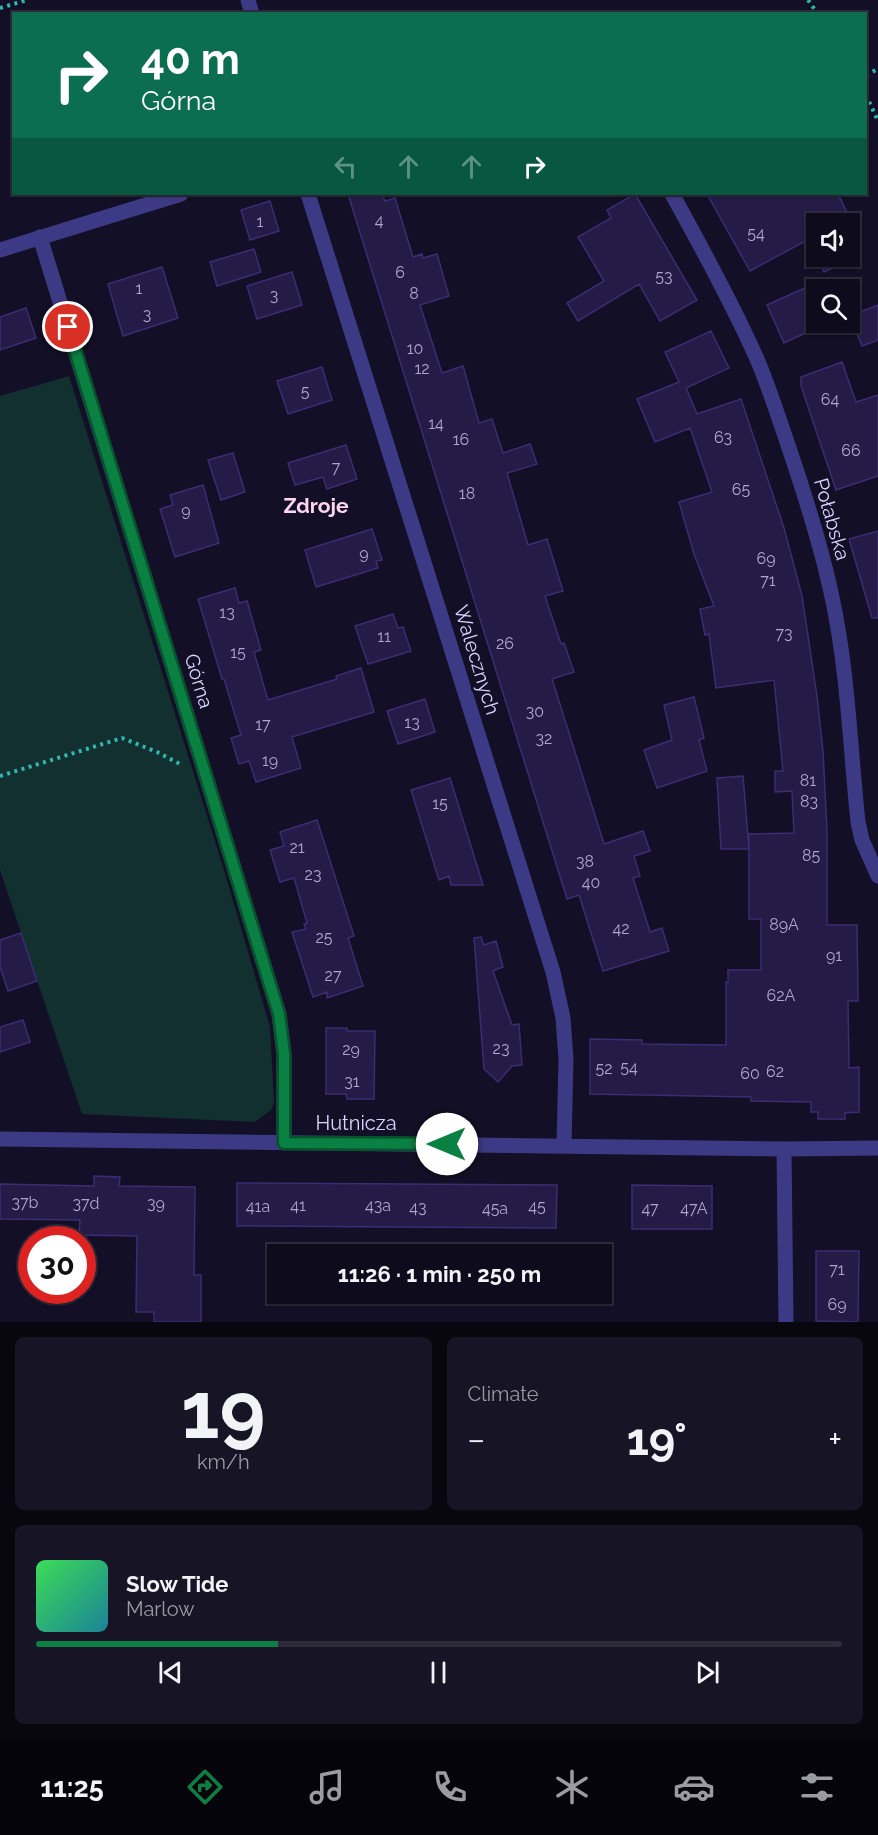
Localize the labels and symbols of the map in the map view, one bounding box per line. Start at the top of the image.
house number: 4 [375,211,384,230]
house number: 1 [257,212,264,231]
house number: 54 [747,224,765,243]
house number: 6 [395,263,405,282]
house number: 53 [655,267,673,286]
house number: 1 [136,279,143,298]
house number: 8 [409,284,419,303]
house number: 3 [270,286,278,305]
pin [42,301,93,352]
house number: 3 [143,305,151,324]
house number: 10 [407,339,423,358]
house number: 12 [414,359,430,378]
house number: 5 [301,382,310,401]
house number: 64 [821,390,839,409]
house number: 14 [428,414,444,433]
house number: 63 [714,428,732,447]
house number: 16 [453,430,469,449]
house number: 66 [841,441,861,460]
house number: 7 [332,458,341,477]
street label: Połabska [809,475,855,563]
house number: 65 [732,480,750,499]
house number: 18 [459,484,475,503]
district label: Zdroje [283,493,349,518]
house number: 9 [181,501,191,520]
house number: 9 [359,544,369,563]
house number: 69 [756,549,776,568]
house number: 71 [760,571,776,590]
street label: Walecznych [449,602,505,718]
house number: 13 [219,603,235,622]
house number: 73 [775,624,793,643]
house number: 11 [377,627,391,646]
house number: 26 [496,634,514,653]
house number: 15 [230,643,246,662]
street label: Górna [179,651,219,711]
house number: 30 [526,702,544,721]
house number: 13 [404,713,420,732]
house number: 17 [255,715,271,734]
house number: 32 [536,729,552,748]
house number: 19 [262,751,278,770]
house number: 81 [800,771,816,790]
house number: 83 [800,792,818,811]
house number: 15 [432,794,448,813]
house number: 21 [289,838,305,857]
house number: 85 [802,846,820,865]
house number: 38 [576,852,594,871]
house number: 23 [305,865,321,884]
house number: 40 [582,873,600,892]
house number: 89A [769,915,799,934]
house number: 42 [612,919,630,938]
house number: 25 [315,928,333,947]
house number: 91 [826,946,842,965]
house number: 27 [325,966,342,985]
house number: 62A [767,986,796,1005]
house number: 23 [493,1039,509,1058]
house number: 29 [342,1040,360,1059]
house number: 54 [620,1058,638,1077]
house number: 52 [595,1059,613,1078]
house number: 62 [766,1062,784,1081]
house number: 60 [740,1064,760,1083]
house number: 31 [344,1072,360,1091]
street label: Hutnicza [315,1111,397,1135]
position arrow [415,1112,479,1176]
house number: 37b [12,1193,39,1212]
house number: 37d [73,1194,100,1213]
house number: 39 [147,1194,165,1213]
house number: 41 [290,1196,306,1215]
house number: 43a [365,1196,391,1215]
house number: 41a [246,1197,270,1216]
house number: 45 [528,1197,546,1216]
house number: 43 [409,1198,427,1217]
house number: 45a [482,1199,508,1218]
house number: 47 [641,1199,659,1218]
house number: 47A [680,1199,708,1218]
speed limit sign: 30 [18,1226,96,1304]
house number: 71 [829,1260,845,1279]
house number: 69 [827,1295,847,1314]

